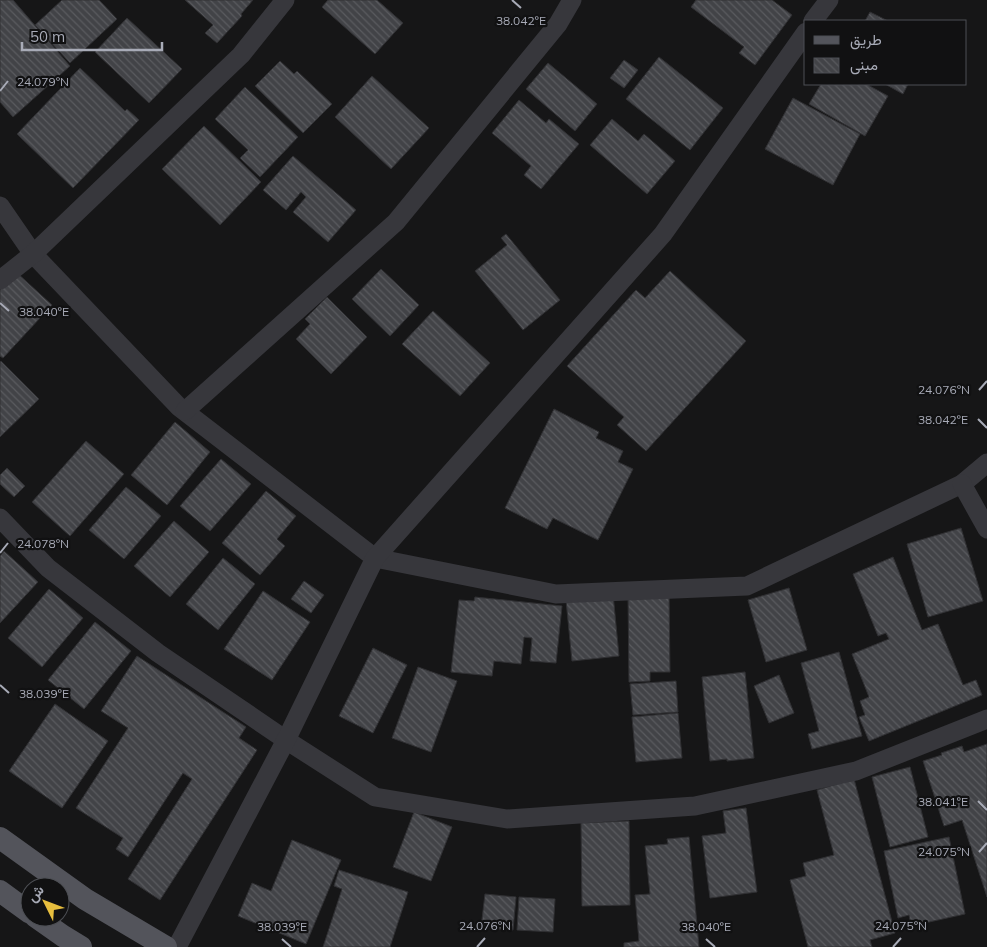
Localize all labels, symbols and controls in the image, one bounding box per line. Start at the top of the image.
text: 38.042°E [496,13,546,28]
scale bar [22,20,162,52]
legend [804,20,967,85]
text: 50 m [30,27,65,46]
text: طريق [850,30,882,50]
text: مبنى [850,55,878,75]
text: 24.079°N [17,74,69,89]
text: 38.040°E [19,304,69,319]
text: 24.076°N [918,382,970,397]
text: 38.042°E [918,412,968,427]
text: 24.078°N [17,536,69,551]
text: 38.039°E [19,686,69,701]
text: 38.041°E [918,794,968,809]
text: 24.075°N [918,844,970,859]
north arrow [20,877,70,927]
text: ش [23,881,48,906]
text: 24.076°N [459,918,511,933]
text: 24.075°N [875,918,927,933]
text: 38.039°E [257,919,307,934]
text: 38.040°E [681,919,731,934]

